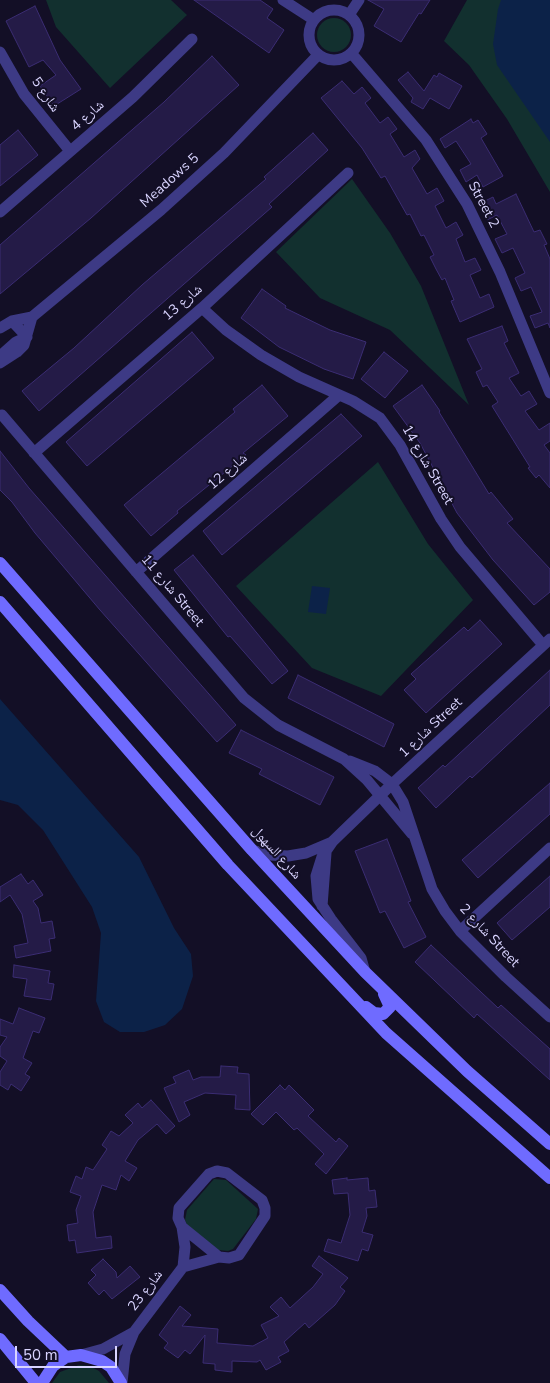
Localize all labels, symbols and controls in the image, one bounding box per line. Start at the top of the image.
street label: شارع 5 [27,74,63,116]
street label: شارع 4 [68,97,108,135]
street label: Meadows 5 [137,150,203,212]
street label: Street 2 [464,179,502,231]
street label: شارع 13 [160,281,206,325]
street label: شارع 14 Street [398,422,456,508]
street label: شارع 12 [205,450,251,494]
street label: شارع 11 Street [137,552,207,630]
street label: شارع 1 Street [396,694,466,762]
street label: شارع السهول [248,823,304,883]
street label: شارع 2 Street [455,901,523,971]
street label: شارع 23 [125,1267,167,1315]
scale bar [18,1336,120,1368]
text: 50 m [23,1345,58,1365]

